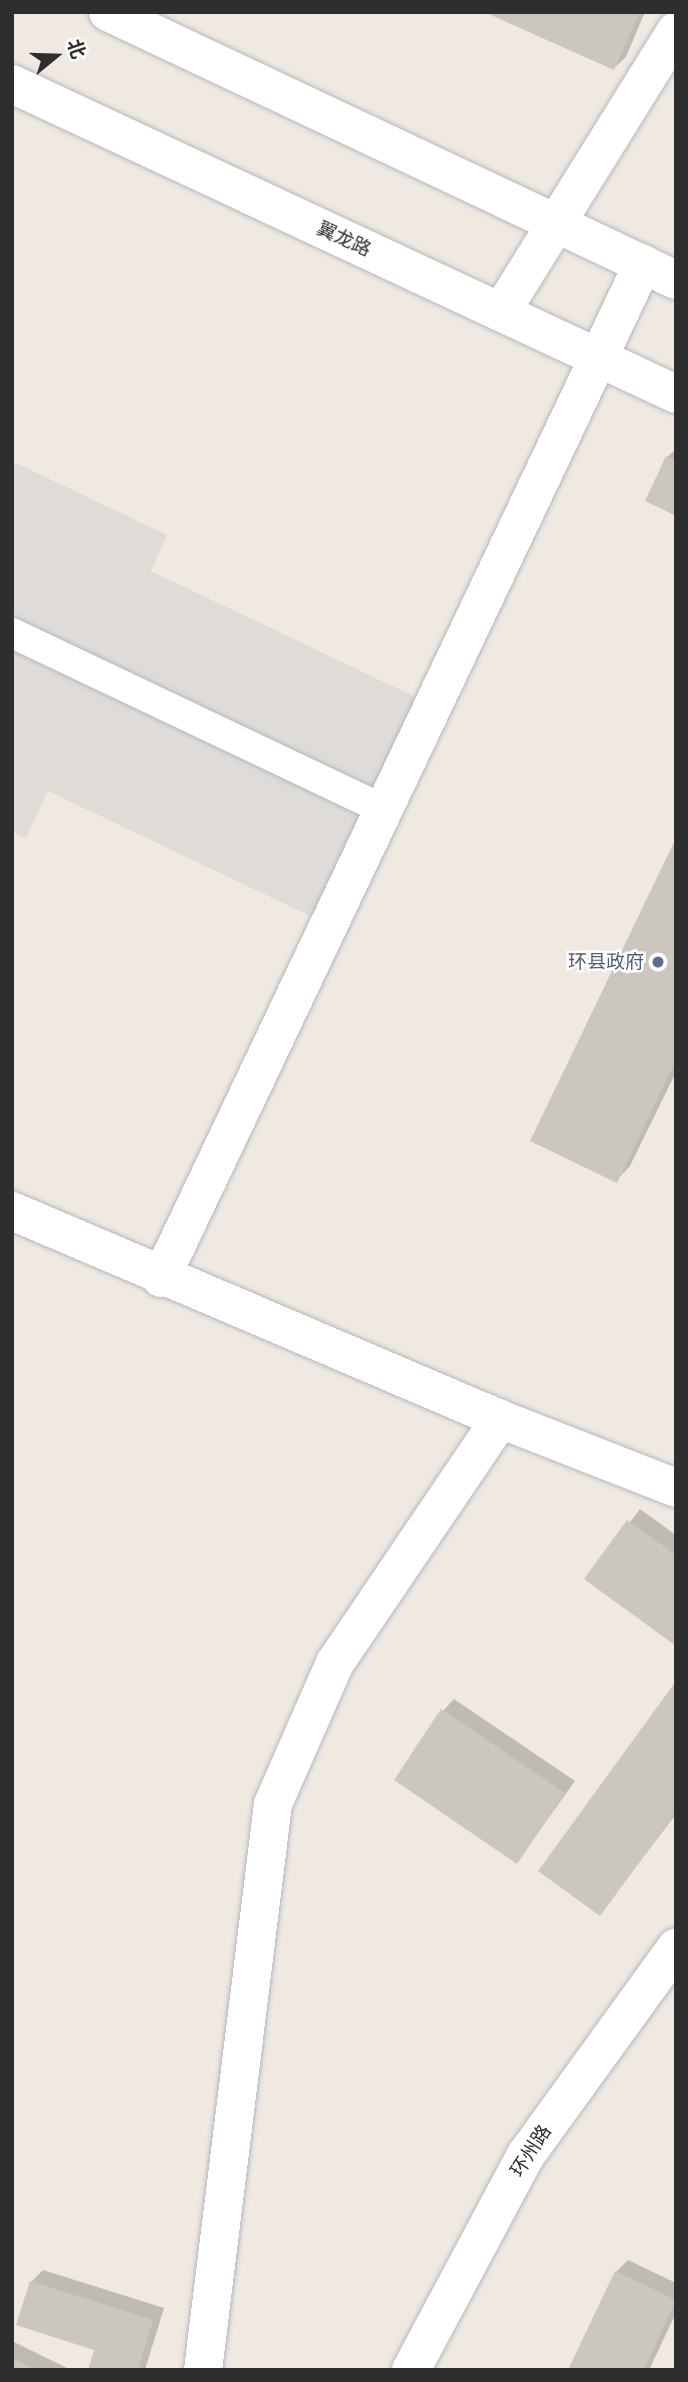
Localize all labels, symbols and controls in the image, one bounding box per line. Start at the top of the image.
north arrow [21,21,91,91]
text: 北 [62,36,90,62]
street label: 翼龙路 [313,217,375,261]
place label: 环县政府 [568,951,644,973]
marker: 环县政府 [650,954,666,970]
street label: 环州路 [506,2121,556,2181]

